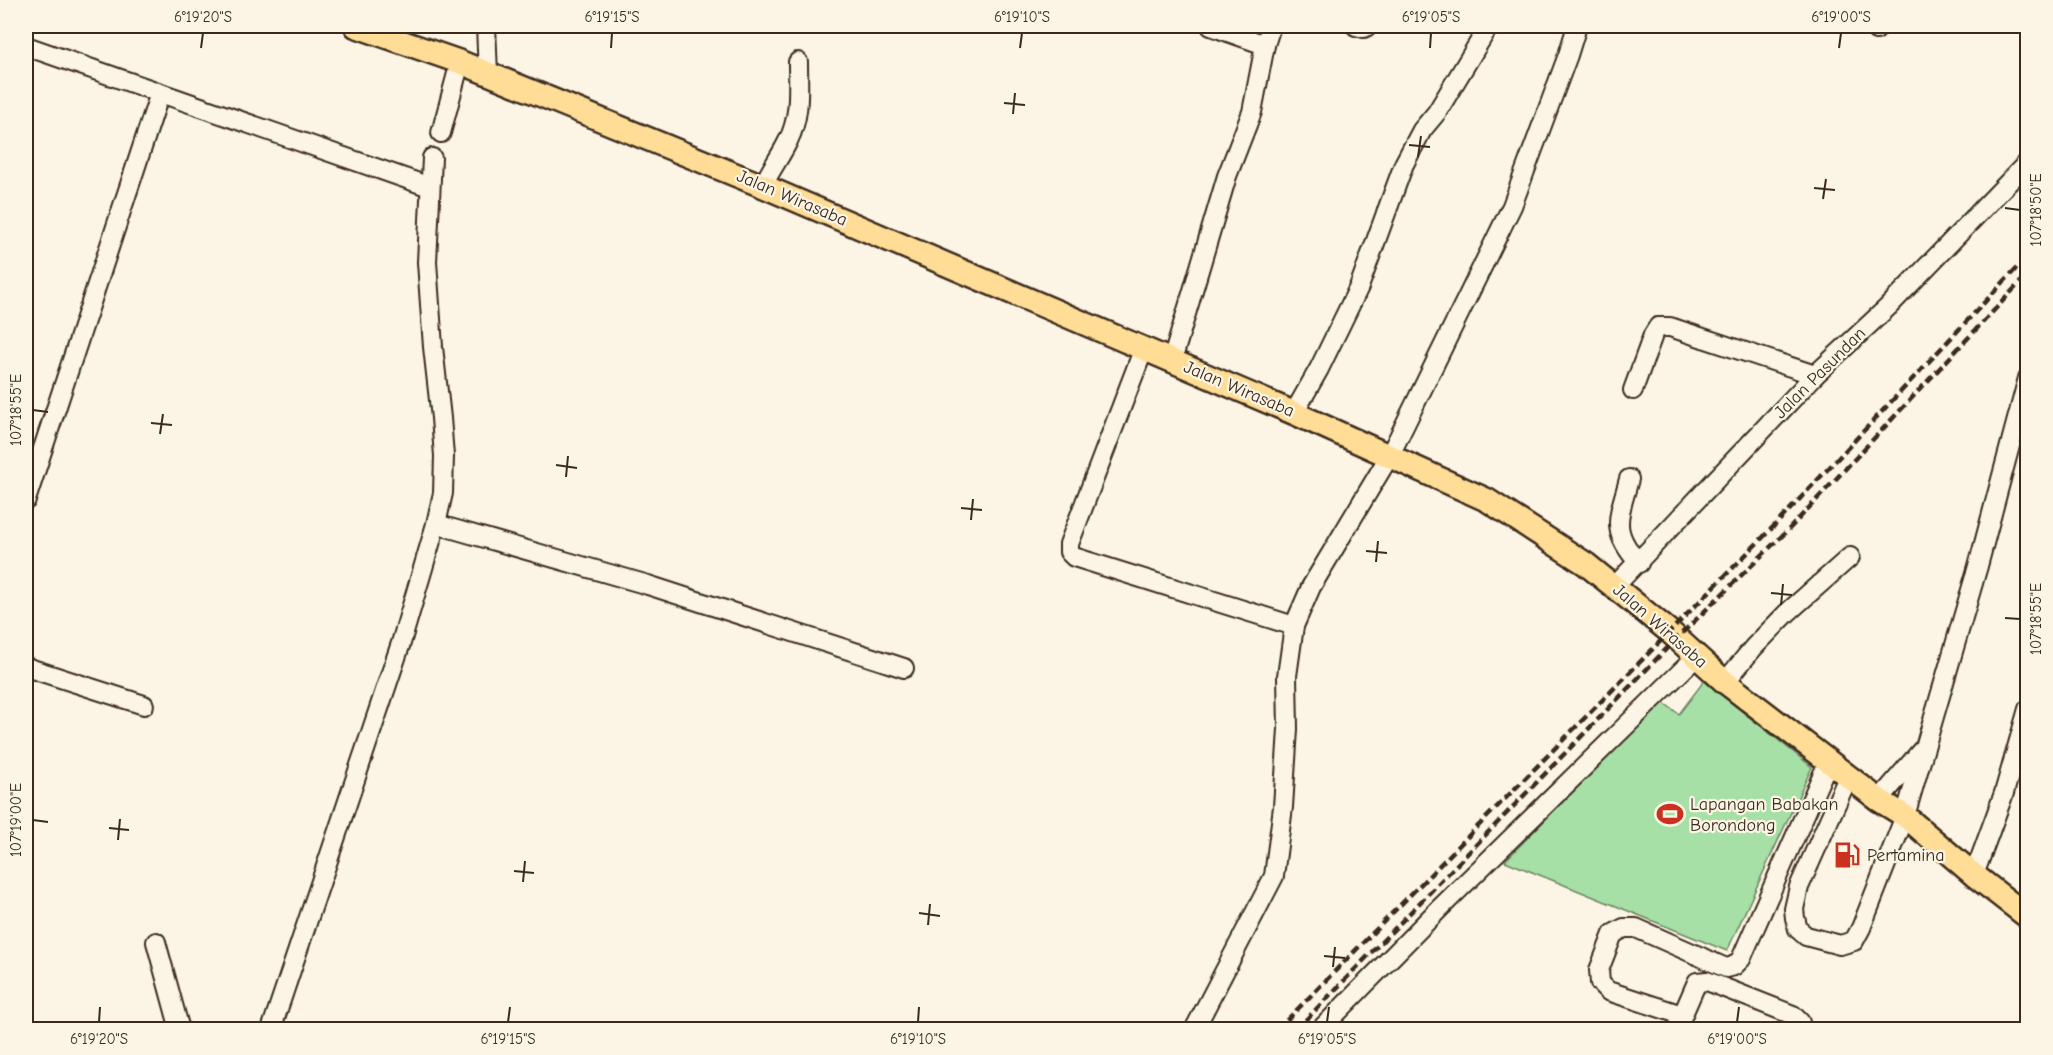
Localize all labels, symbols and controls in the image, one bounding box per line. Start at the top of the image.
text: 6°19'20"S [174,8,232,26]
text: 6°19'15"S [584,8,640,26]
text: 6°19'10"S [994,8,1050,26]
text: 6°19'05"S [1402,8,1460,26]
text: 6°19'00"S [1811,8,1871,26]
street label: Jalan Wirasaba [734,165,850,231]
text: 107°18'50"E [2027,174,2045,246]
street label: Jalan Pasundan [1770,323,1870,423]
street label: Jalan Wirasaba [1181,356,1297,422]
text: 107°18'55"E [7,374,25,446]
street label: Jalan Wirasaba [1609,579,1711,673]
text: 107°18'55"E [2027,583,2045,655]
text: 107°19'00"E [7,783,25,857]
place label: Lapangan Babakan Borondong [1690,794,1839,836]
sports icon: Lapangan Babakan Borondong [1655,799,1685,829]
fuel station icon: Pertamina [1832,840,1862,870]
place label: Pertamina [1867,845,1945,866]
text: 6°19'20"S [70,1030,128,1048]
text: 6°19'15"S [480,1030,536,1048]
text: 6°19'10"S [890,1030,946,1048]
text: 6°19'05"S [1298,1030,1356,1048]
text: 6°19'00"S [1707,1030,1767,1048]

